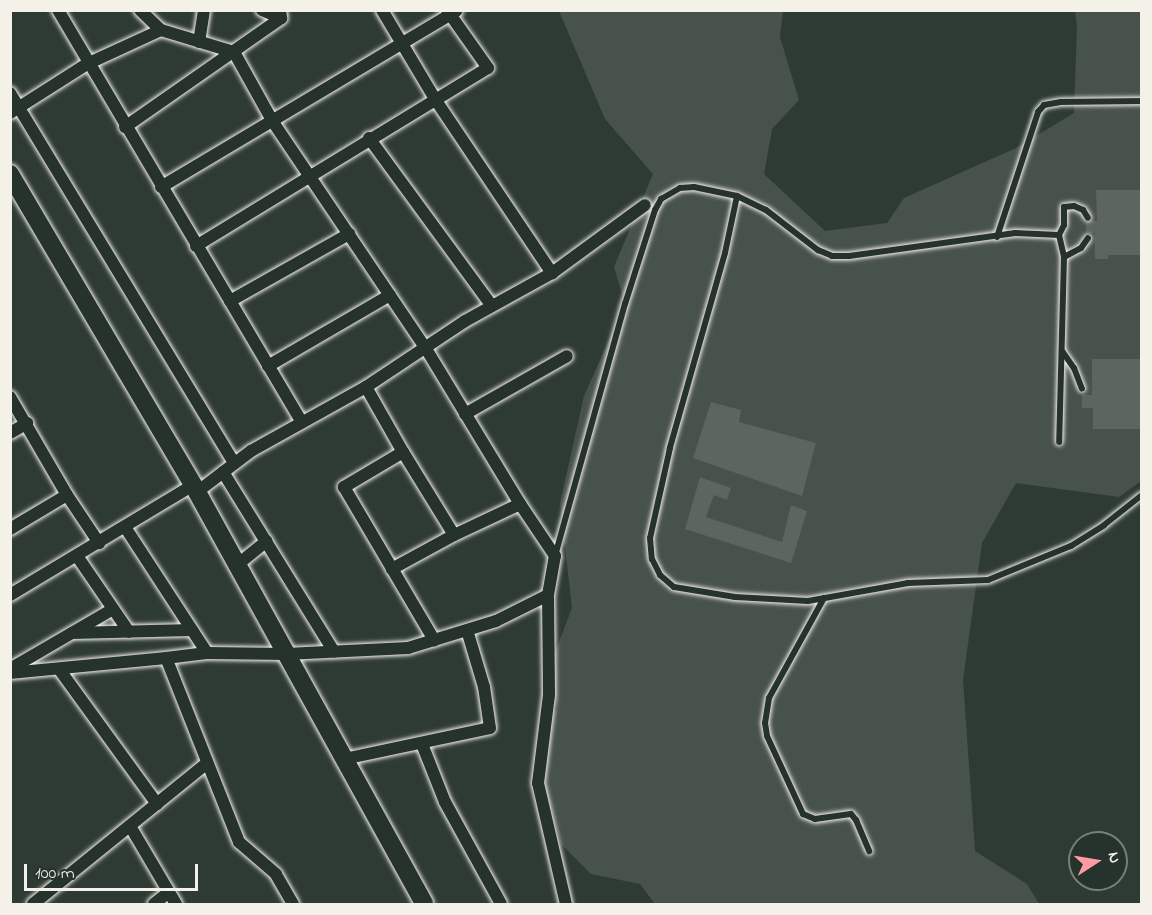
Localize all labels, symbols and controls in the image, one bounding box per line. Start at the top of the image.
north arrow [1068,831,1128,891]
text: N [1101,850,1127,865]
scale bar [27,852,201,890]
text: 100 m [35,861,75,887]

